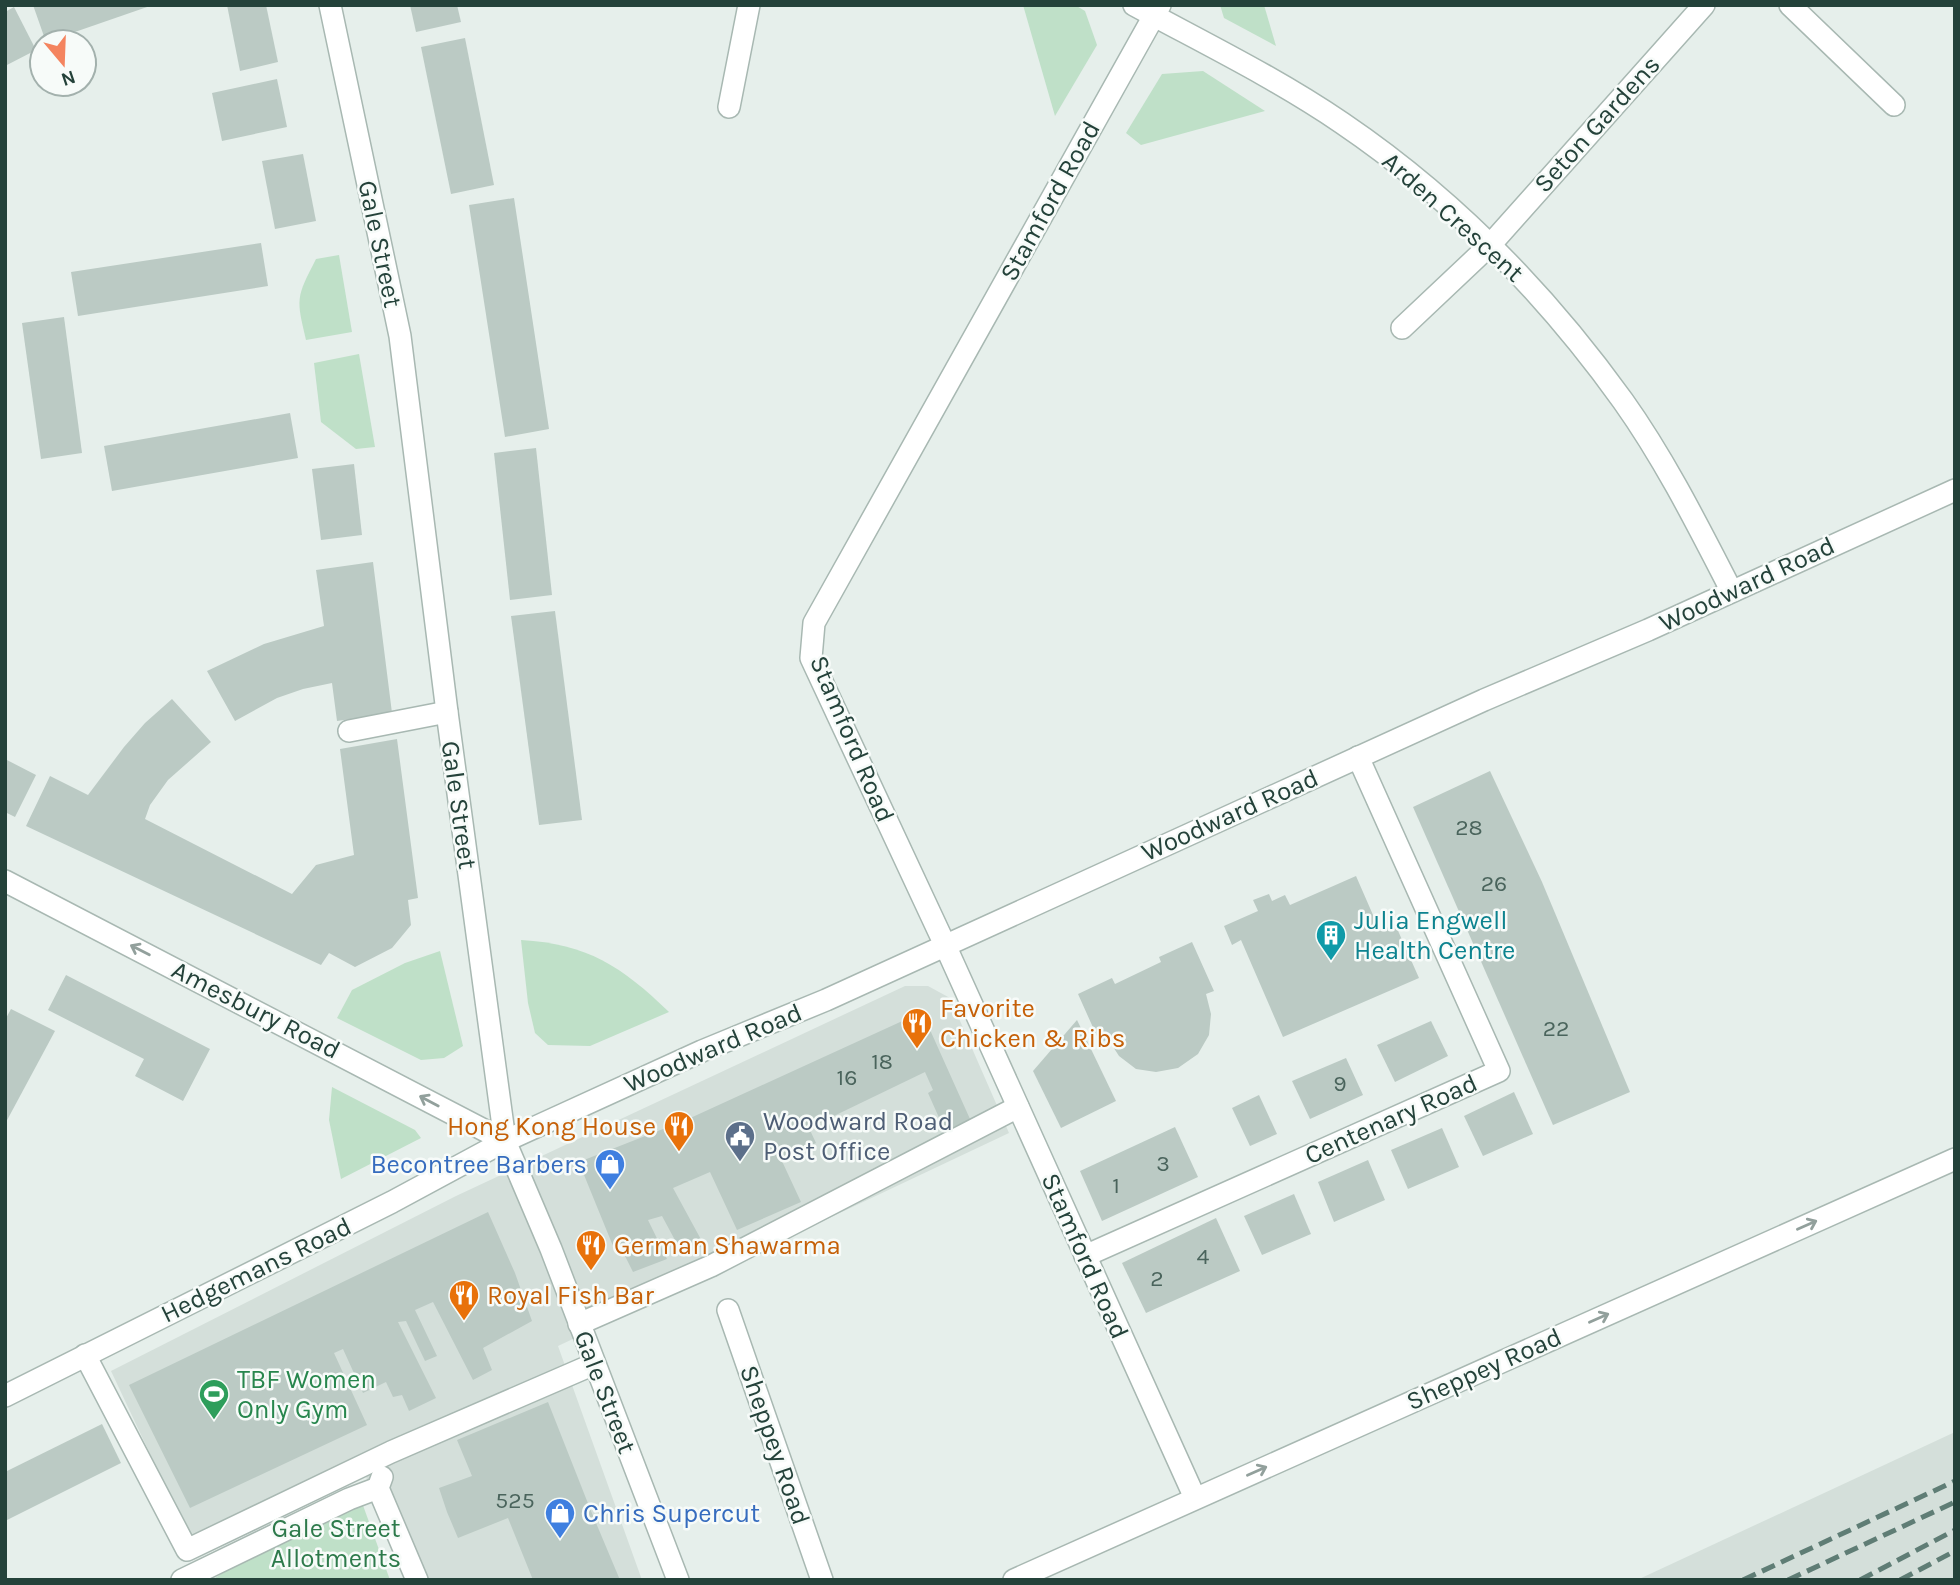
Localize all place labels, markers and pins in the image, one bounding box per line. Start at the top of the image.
place label: Julia Engwell Health Centre [1354,905,1515,966]
building icon: Julia Engwell Health Centre [1314,918,1348,962]
place label: Favorite Chicken & Ribs [940,993,1125,1054]
restaurant icon: Favorite Chicken & Ribs [900,1006,934,1050]
place label: Woodward Road Post Office [763,1106,953,1167]
restaurant icon: Hong Kong House [662,1109,696,1153]
place label: Hong Kong House [447,1111,656,1142]
public building icon: Woodward Road Post Office [723,1119,757,1163]
shop icon: Becontree Barbers [593,1147,627,1191]
place label: Becontree Barbers [370,1149,587,1180]
restaurant icon: German Shawarma [574,1228,608,1272]
place label: German Shawarma [614,1230,841,1261]
restaurant icon: Royal Fish Bar [447,1278,481,1322]
place label: Royal Fish Bar [487,1280,654,1311]
place label: TBF Women Only Gym [237,1364,376,1425]
sports icon: TBF Women Only Gym [197,1377,231,1421]
shop icon: Chris Supercut [543,1496,577,1540]
place label: Chris Supercut [583,1498,760,1529]

